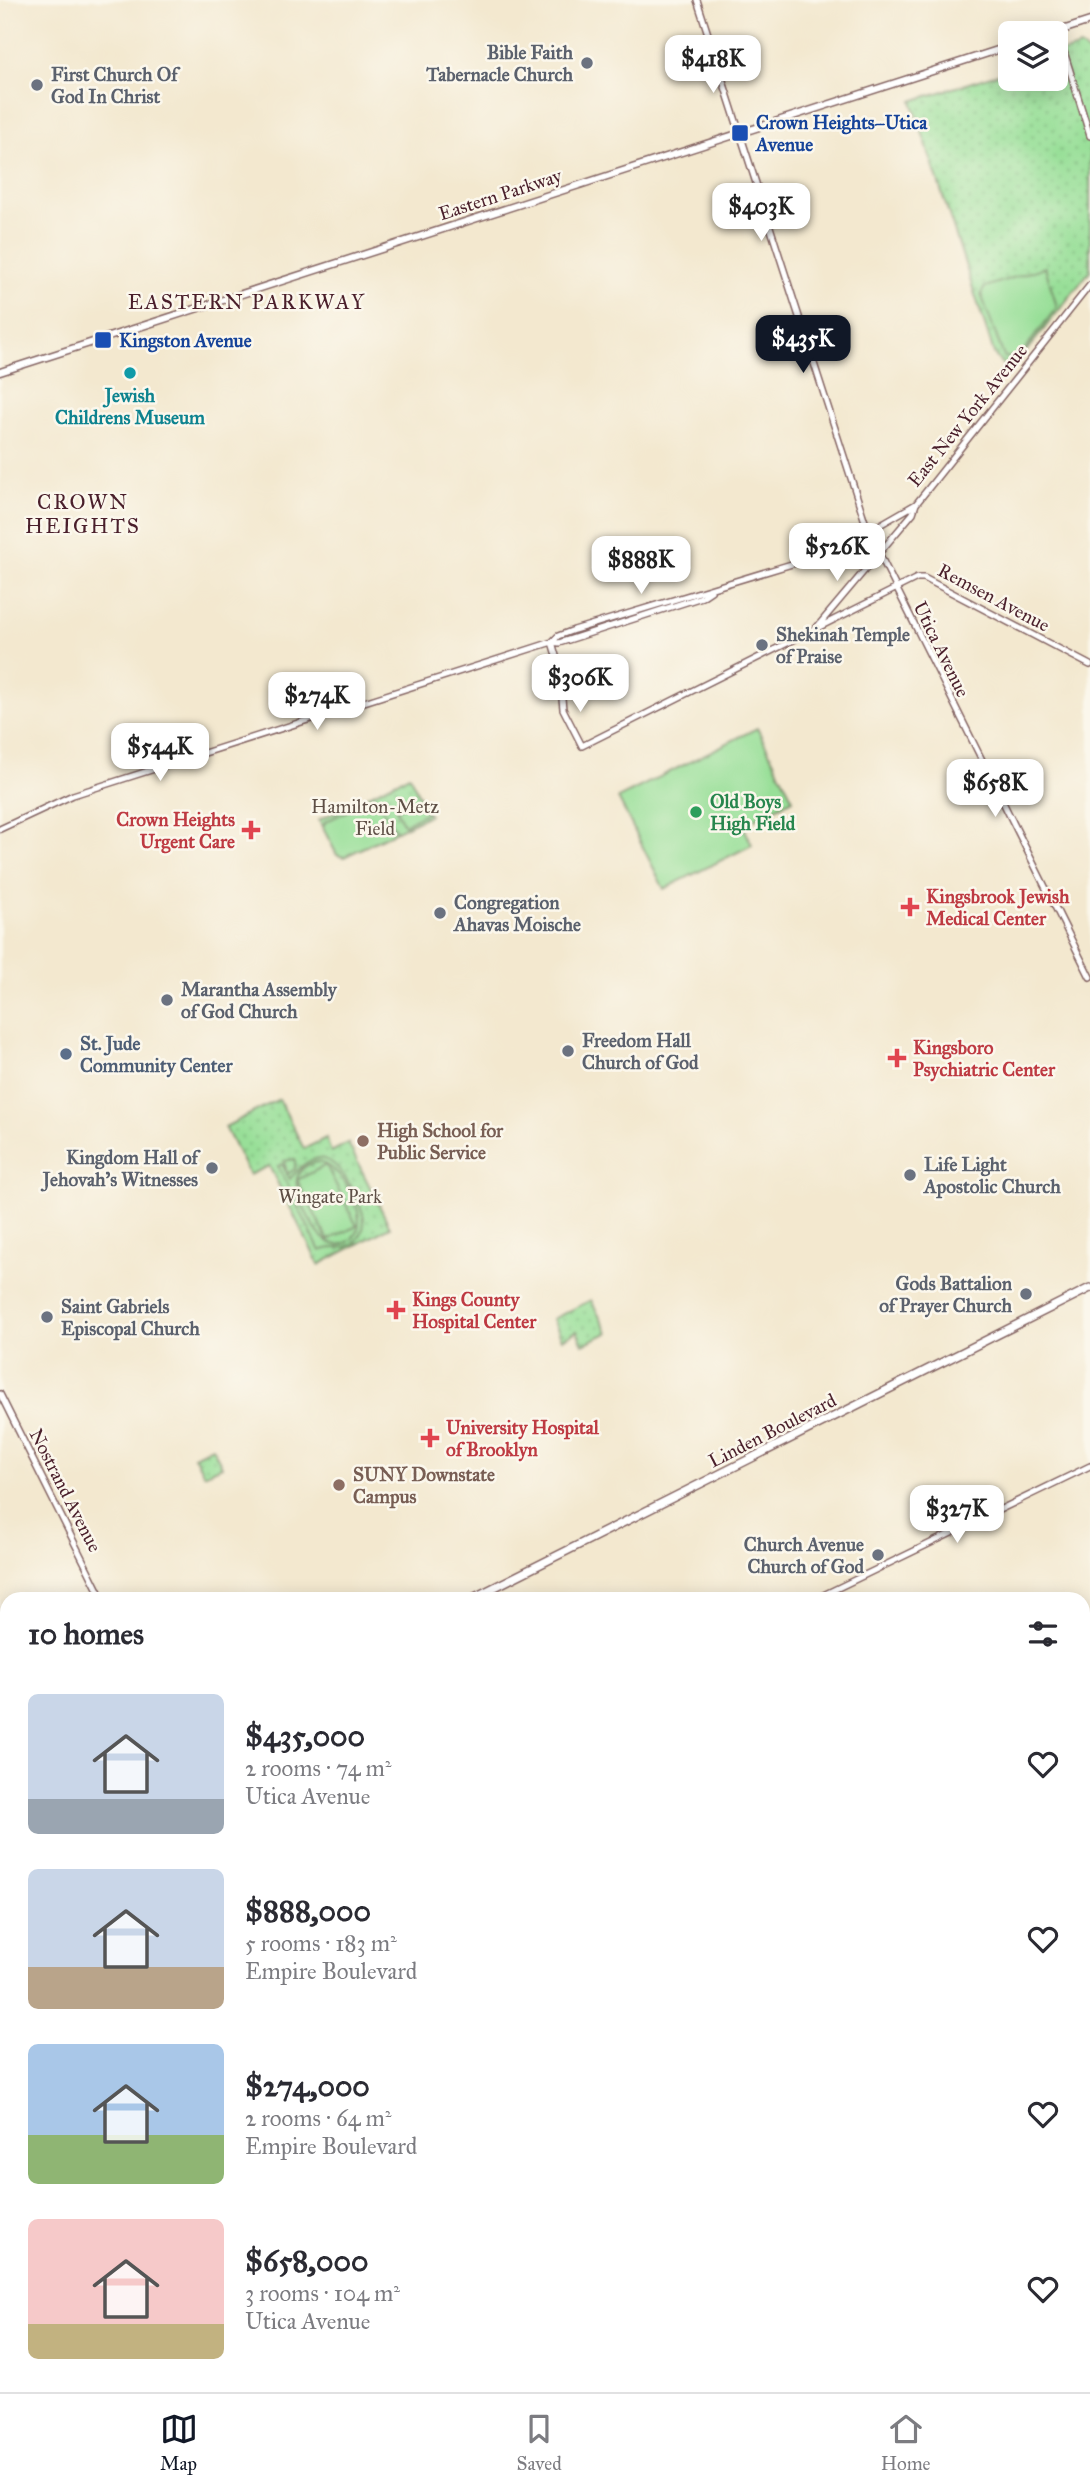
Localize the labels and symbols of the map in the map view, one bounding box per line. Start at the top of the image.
pin: $418K [664,36,762,95]
place label: Bible Faith Tabernacle Church [425,41,573,86]
marker: Bible Faith Tabernacle Church [579,55,595,71]
place label: First Church Of God In Christ [51,63,181,108]
marker: First Church Of God In Christ [29,77,45,93]
place label: Crown Heights–Utica Avenue [754,111,928,156]
marker: Crown Heights–Utica Avenue [730,123,750,143]
street label: Eastern Parkway [436,163,566,225]
pin: $403K [712,184,810,243]
district label: EASTERN PARKWAY [128,289,366,315]
pin: $435K [754,316,852,375]
place label: Kingston Avenue [119,329,252,353]
marker: Kingston Avenue [93,330,113,350]
street label: East New York Avenue [903,339,1032,491]
marker: Jewish Childrens Museum [122,365,138,381]
place label: Jewish Childrens Museum [55,384,205,429]
district label: CROWN HEIGHTS [25,489,141,539]
pin: $526K [788,524,886,583]
pin: $888K [592,536,690,596]
street label: Remsen Avenue [934,558,1054,637]
street label: Utica Avenue [908,598,975,701]
place label: Shekinah Temple of Praise [776,623,910,668]
marker: Shekinah Temple of Praise [754,637,770,653]
pin: $306K [531,654,629,714]
pin: $274K [268,672,366,732]
pin: $544K [111,724,209,783]
pin: $658K [946,760,1044,819]
place label: Old Boys High Field [710,790,796,836]
park label: Hamilton-Metz Field [311,795,439,840]
marker: Old Boys High Field [688,804,704,820]
place label: Crown Heights Urgent Care [116,808,235,854]
marker: Crown Heights Urgent Care [241,820,261,840]
place label: Kingsbrook Jewish Medical Center [926,885,1070,930]
place label: Congregation Ahavas Moische [452,891,581,936]
marker: Kingsbrook Jewish Medical Center [900,897,920,917]
marker: Congregation Ahavas Moische [432,905,448,921]
place label: Marantha Assembly of God Church [181,978,338,1023]
marker: Marantha Assembly of God Church [159,992,175,1008]
place label: Freedom Hall Church of God [582,1029,699,1074]
place label: St. Jude Community Center [80,1032,233,1078]
place label: Kingsboro Psychiatric Center [913,1036,1056,1082]
marker: Freedom Hall Church of God [560,1043,576,1059]
marker: St. Jude Community Center [58,1046,74,1062]
marker: Kingsboro Psychiatric Center [887,1048,907,1068]
place label: High School for Public Service [377,1119,504,1164]
marker: High School for Public Service [355,1133,371,1149]
place label: Kingdom Hall of Jehovah's Witnesses [40,1146,202,1192]
place label: Life Light Apostolic Church [922,1153,1061,1199]
marker: Kingdom Hall of Jehovah's Witnesses [204,1160,220,1176]
marker: Life Light Apostolic Church [902,1167,918,1183]
park label: Wingate Park [278,1185,382,1209]
place label: Gods Battalion of Prayer Church [879,1272,1013,1318]
marker: Gods Battalion of Prayer Church [1018,1286,1034,1302]
place label: Kings County Hospital Center [412,1288,537,1334]
place label: Saint Gabriels Episcopal Church [61,1295,200,1341]
marker: Kings County Hospital Center [386,1300,406,1320]
marker: Saint Gabriels Episcopal Church [39,1309,55,1325]
street label: Linden Boulevard [704,1388,840,1473]
place label: University Hospital of Brooklyn [446,1416,600,1462]
street label: Nostrand Avenue [25,1425,107,1556]
marker: University Hospital of Brooklyn [420,1428,440,1448]
place label: SUNY Downstate Campus [353,1463,495,1509]
marker: SUNY Downstate Campus [331,1477,347,1493]
pin: $327K [908,1486,1006,1545]
place label: Church Avenue Church of God [744,1533,864,1578]
marker: Church Avenue Church of God [870,1547,886,1563]

